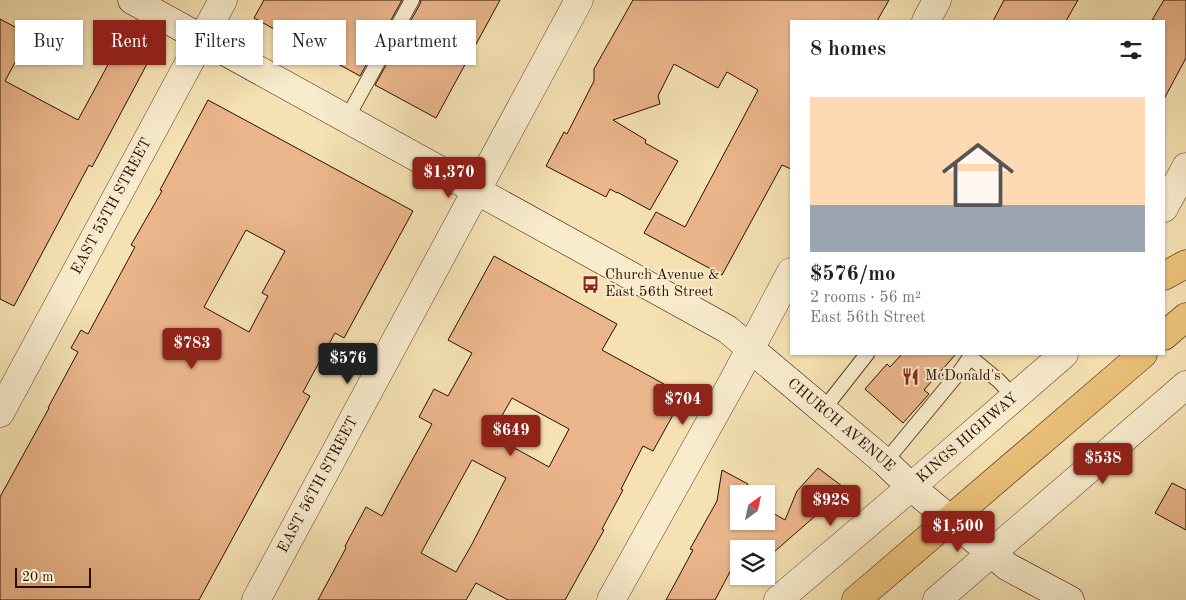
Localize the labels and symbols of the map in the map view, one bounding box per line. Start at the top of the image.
street label: EAST 55TH STREET [69,136,154,277]
pin: $1,370 [408,156,490,199]
place label: Church Avenue & East 56th Street [605,268,720,300]
bus stop icon: Church Avenue & East 56th Street [581,274,601,294]
pin: $783 [162,328,222,370]
pin: $576 [318,342,378,385]
restaurant icon: McDonald's [901,366,921,386]
place label: McDonald's [925,369,1001,384]
street label: CHURCH AVENUE [785,376,897,474]
pin: $704 [653,384,713,426]
street label: KINGS HIGHWAY [914,390,1020,486]
street label: EAST 56TH STREET [275,414,361,555]
pin: $649 [481,414,541,457]
pin: $538 [1073,442,1133,485]
pin: $928 [801,484,861,527]
north arrow [730,485,775,530]
pin: $1,500 [917,510,999,553]
scale bar [15,565,91,588]

